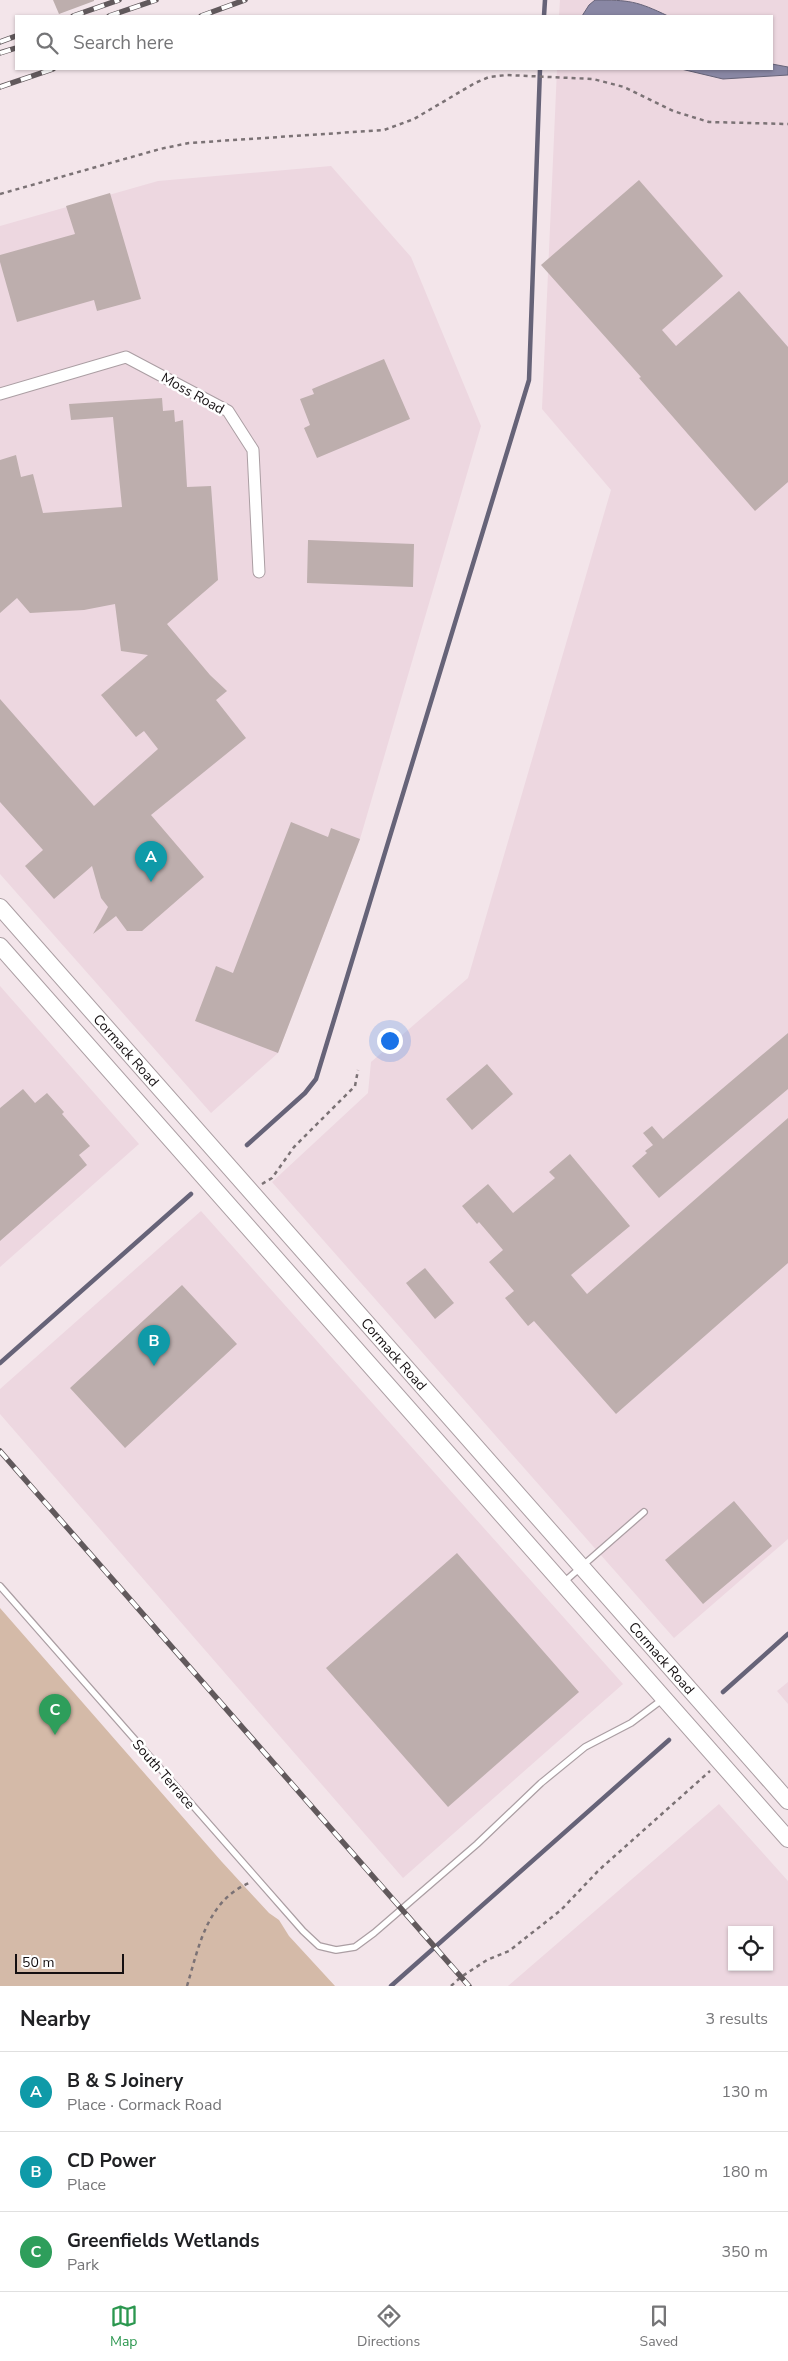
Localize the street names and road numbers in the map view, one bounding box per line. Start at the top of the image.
street label: Moss Road [158,368,228,419]
street label: Cormack Road [89,1010,163,1091]
street label: Cormack Road [357,1314,431,1395]
street label: Cormack Road [624,1618,699,1699]
street label: South Terrace [128,1735,199,1813]

